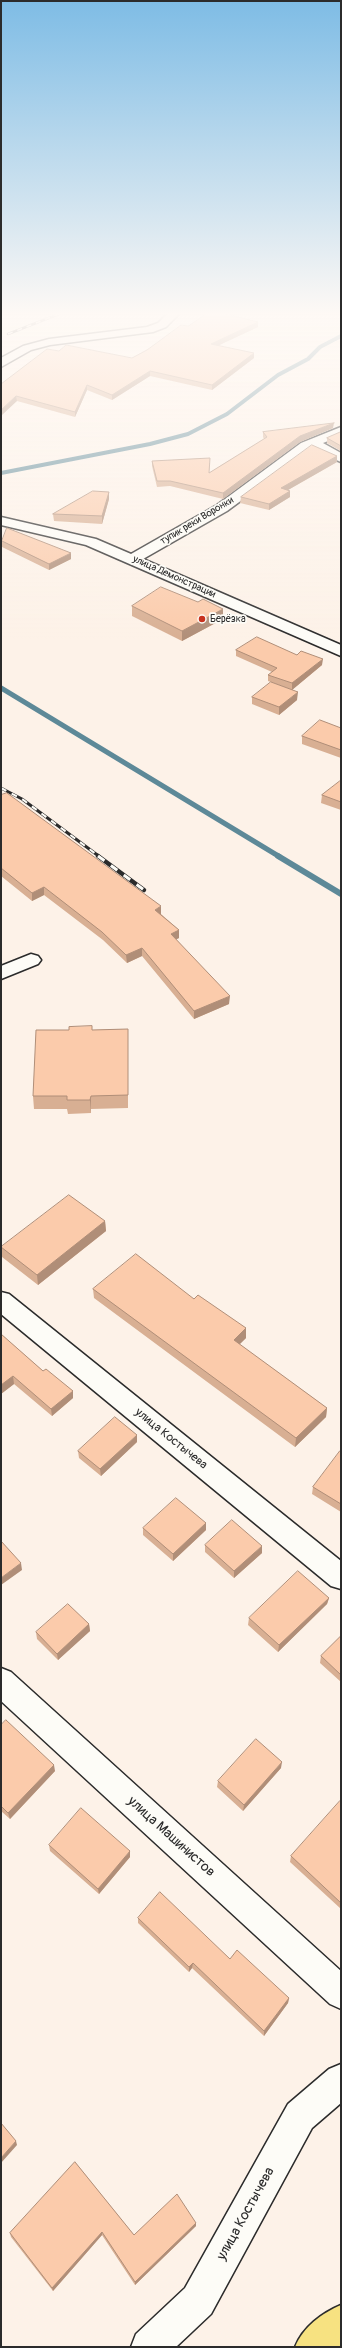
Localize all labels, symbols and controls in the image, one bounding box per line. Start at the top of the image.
street label: тупик реки Воронки [158,494,236,548]
street label: улица Демонстрации [131,553,217,601]
place label: Берёзка [210,613,246,625]
marker: Берёзка [197,614,207,624]
street label: улица Костычева [132,1405,210,1473]
street label: улица Машинистов [124,1793,218,1881]
street label: улица Костычева [214,2165,278,2263]

